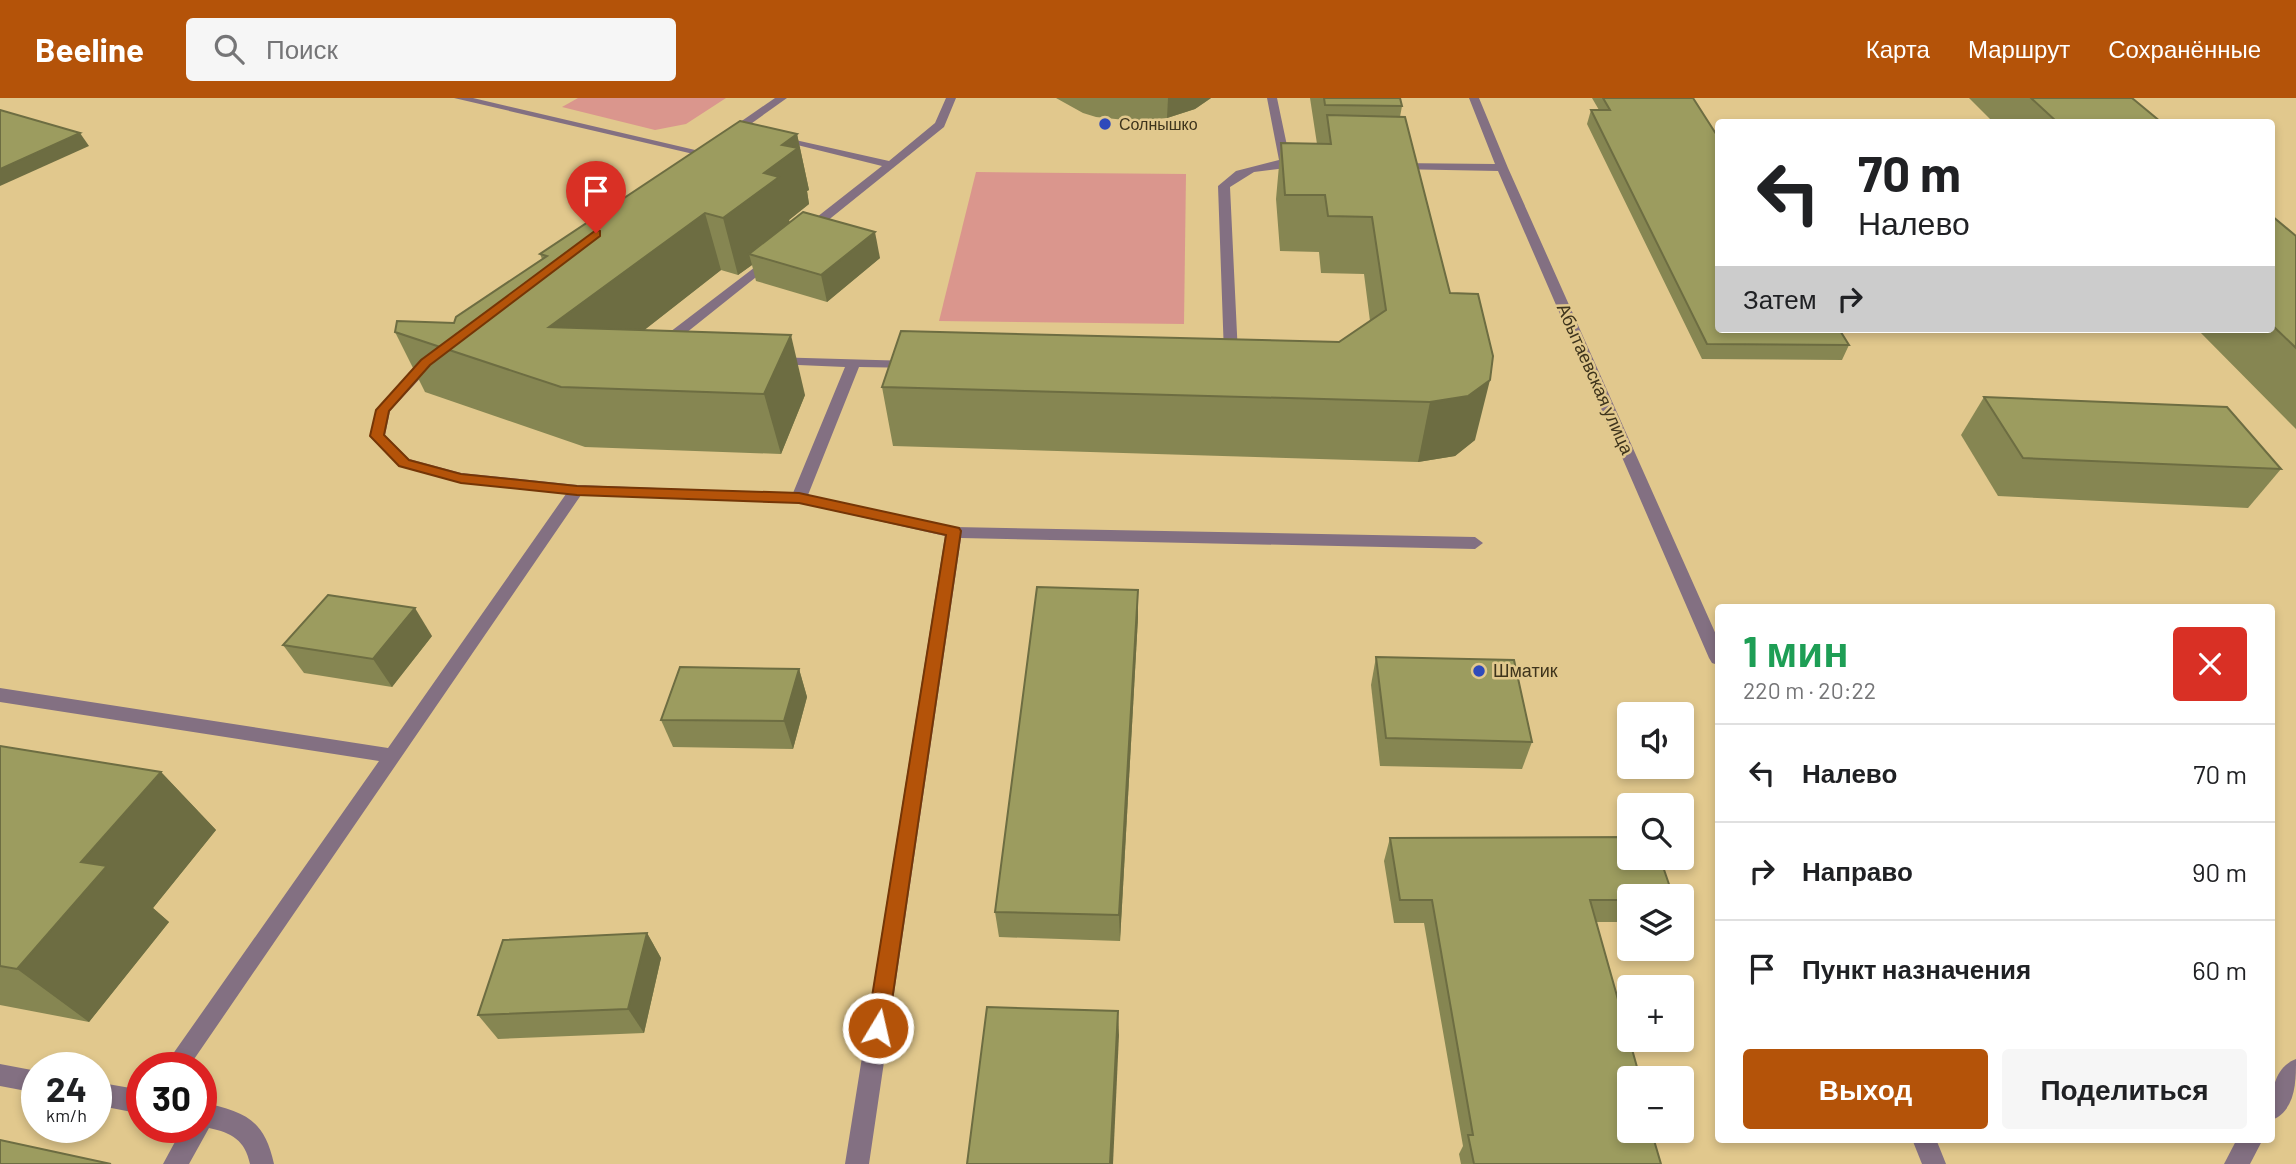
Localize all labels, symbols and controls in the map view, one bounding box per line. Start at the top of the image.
search box [186,18,676,81]
text: Beeline [35,29,144,69]
icon: search [210,30,248,68]
text: Поиск [266,33,338,64]
text: Карта [1866,34,1930,63]
text: Маршрут [1968,34,2070,63]
text: Сохранённые [2108,34,2261,63]
place label: Солнышко [1119,114,1198,133]
marker: Солнышко [1097,116,1113,132]
text: 70 m [1858,143,1961,202]
icon: left [1743,147,1834,238]
pin [566,161,626,233]
icon: arrive [577,172,615,210]
text: Налево [1858,203,1970,241]
icon: right [1831,280,1869,318]
text: Затем [1743,283,1817,314]
street label: Абытаевская улица [1553,300,1639,458]
text: 1 мин [1743,625,1849,675]
button: close [2173,627,2247,701]
place label: Шматик [1493,659,1558,681]
marker: Шматик [1471,663,1487,679]
text: 220 m · 20:22 [1743,676,1876,704]
map controls [1617,702,1694,1143]
button: sound [1617,702,1694,779]
icon: left [1743,754,1781,792]
text: Налево [1802,757,1897,788]
text: 70 m [2193,758,2247,789]
button: search [1617,793,1694,870]
icon: right [1743,852,1781,890]
text: Направо [1802,855,1913,886]
text: 90 m [2192,856,2247,887]
button: layers [1617,884,1694,961]
icon: arrive [1743,950,1781,988]
text: Пункт назначения [1802,953,2031,984]
text: 60 m [2192,954,2247,985]
button: + [1617,975,1694,1052]
position arrow [841,991,915,1065]
button: Выход [1743,1049,1988,1129]
button: Поделиться [2002,1049,2247,1129]
speed limit sign: 30 [126,1052,217,1143]
button: − [1617,1066,1694,1143]
text: 24 [46,1067,87,1109]
text: km/h [46,1104,87,1126]

